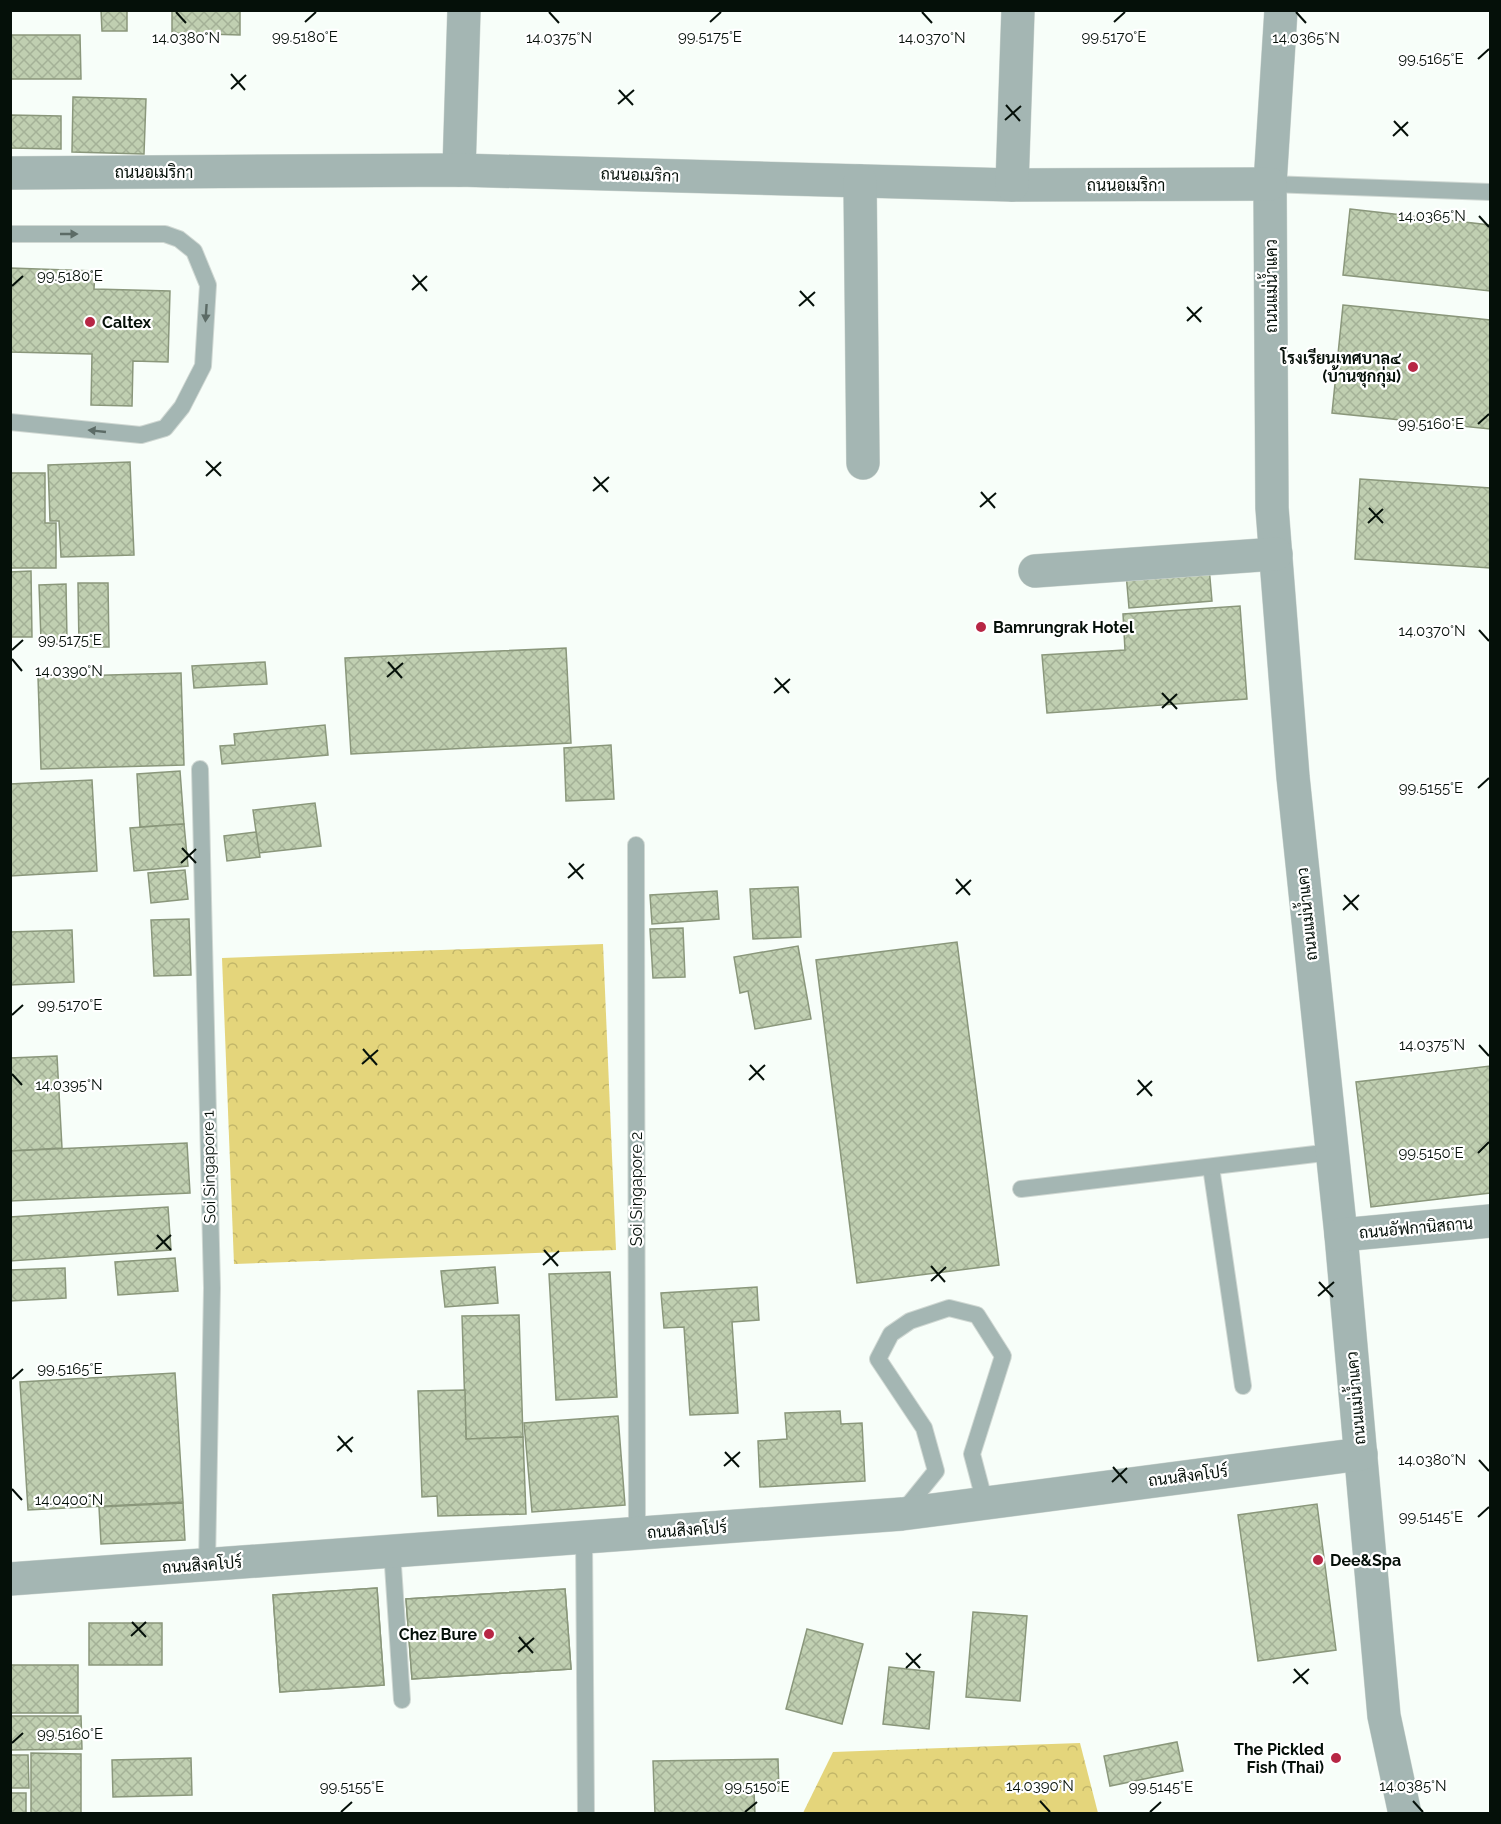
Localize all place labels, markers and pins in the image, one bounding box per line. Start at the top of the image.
place label: Caltex [102,313,151,332]
marker: Caltex [83,315,97,329]
place label: โรงเรียนเทศบาล๔ (บ้านชุกกุ่ม) [1280,347,1402,388]
marker: โรงเรียนเทศบาล๔ (บ้านชุกกุ่ม) [1406,360,1420,374]
place label: Bamrungrak Hotel [993,618,1135,637]
marker: Bamrungrak Hotel [974,620,988,634]
place label: Dee&Spa [1330,1551,1401,1570]
marker: Dee&Spa [1311,1553,1325,1567]
place label: Chez Bure [399,1625,477,1644]
marker: Chez Bure [482,1627,496,1641]
place label: The Pickled Fish (Thai) [1234,1740,1324,1777]
marker: The Pickled Fish (Thai) [1329,1751,1343,1765]

